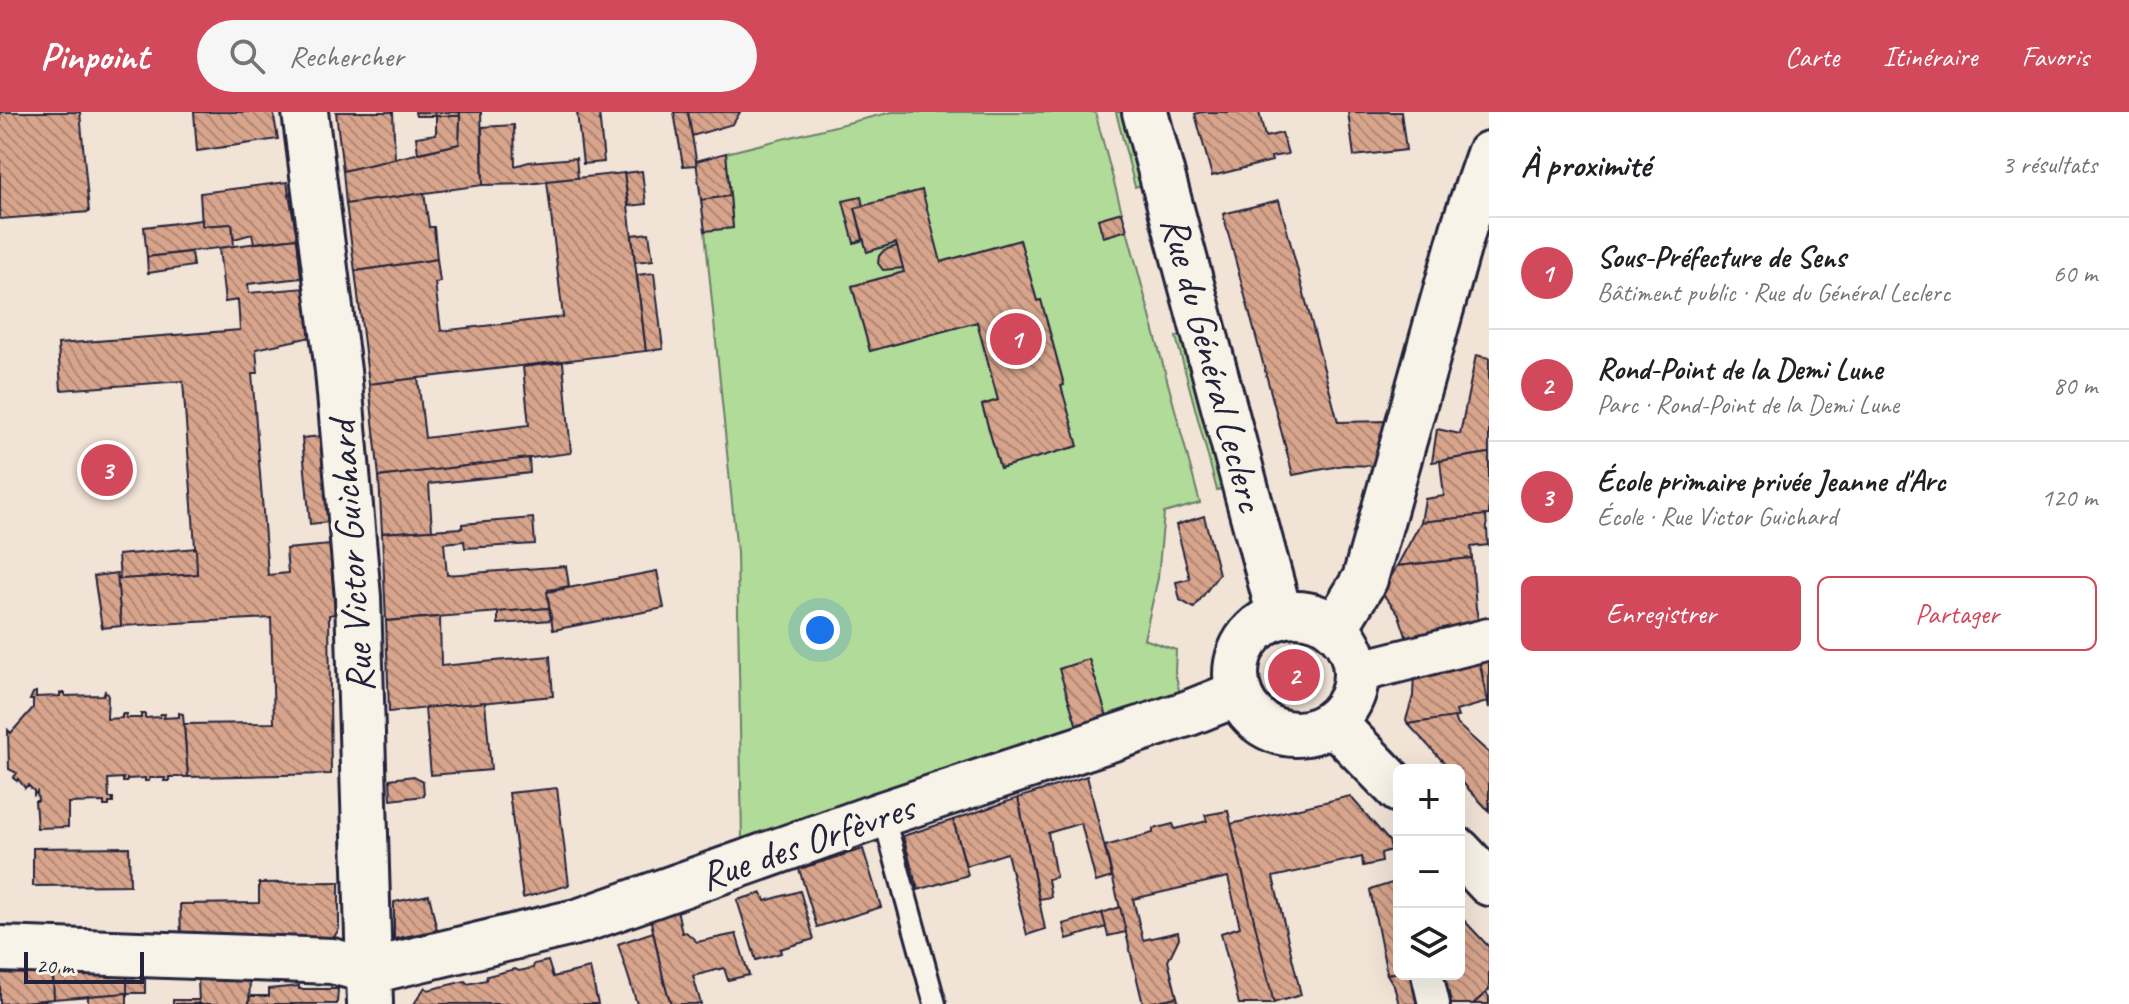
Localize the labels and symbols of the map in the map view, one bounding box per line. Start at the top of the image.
street label: Rue du Général Leclerc [1150,211,1277,518]
pin: 1 [990,309,1042,369]
street label: Rue Victor Guichard [316,413,385,695]
pin: 3 [81,440,133,500]
your location [800,610,840,650]
pin: 2 [1268,645,1320,705]
street label: Rue des Orfèvres [693,781,924,902]
scale bar [24,948,144,984]

